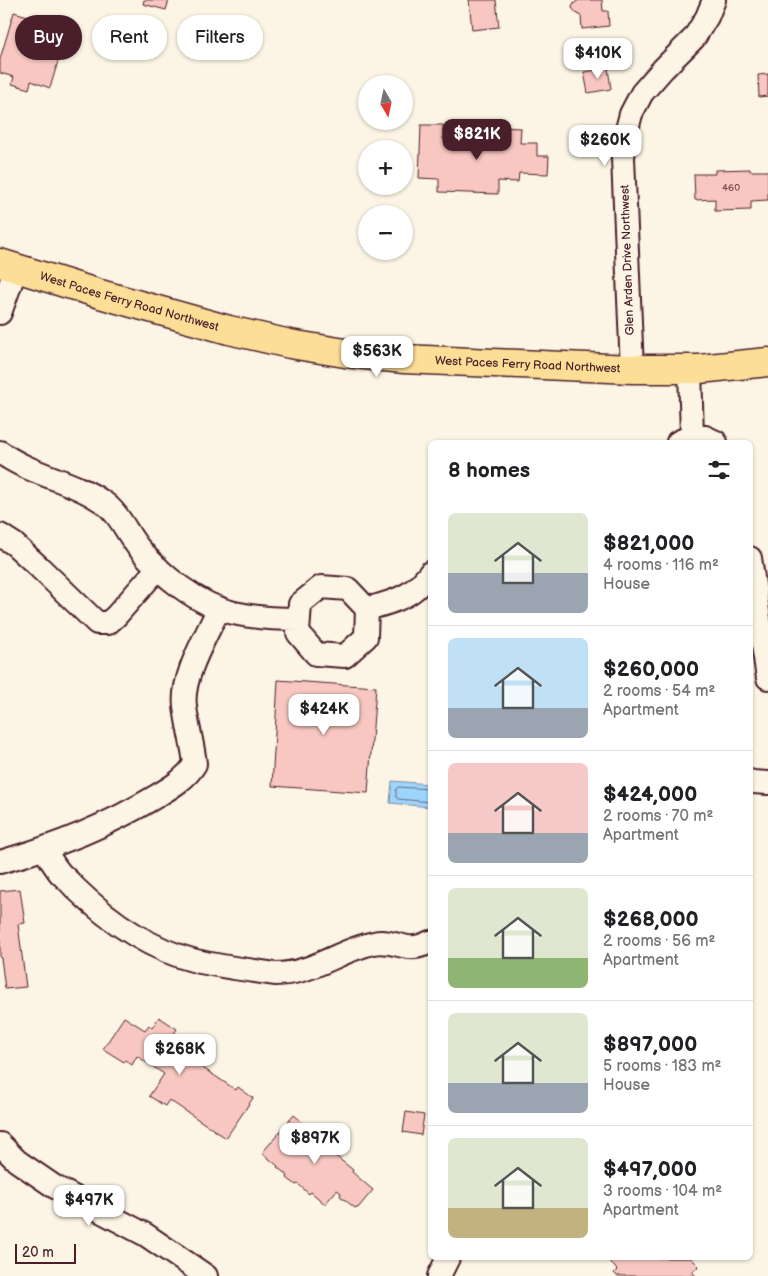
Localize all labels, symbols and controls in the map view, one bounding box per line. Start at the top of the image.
chip: Buy [15,15,82,60]
chip: Rent [92,15,167,60]
chip: Filters [177,15,263,60]
pin: $410K [563,38,633,80]
text: $410K [574,44,622,63]
north arrow [358,75,412,130]
map controls [358,75,413,260]
pin: $821K [442,119,512,161]
pin: $260K [570,124,640,167]
text: $821K [453,125,501,144]
text: $260K [580,131,630,150]
button: + [358,140,413,195]
house number: 460 [722,182,740,194]
street label: Glen Arden Drive Northwest [617,184,638,336]
button: − [358,205,413,260]
street label: West Paces Ferry Road Northwest [38,269,221,335]
pin: $563K [342,336,412,378]
text: $563K [352,342,402,361]
street label: West Paces Ferry Road Northwest [435,353,621,376]
icon: filters [705,456,733,484]
text: 8 homes [448,458,530,483]
text: $821,000 [603,531,694,556]
icon: home [488,533,548,593]
text: 4 rooms · 116 m² [603,556,719,575]
text: House [603,575,650,594]
text: $260,000 [603,657,699,682]
icon: home [488,658,548,718]
text: 2 rooms · 54 m² [603,682,715,701]
pin: $424K [289,694,359,736]
text: $424K [299,700,349,719]
text: Apartment [603,701,679,720]
text: $424,000 [603,782,697,807]
icon: home [488,783,548,843]
text: 2 rooms · 70 m² [603,807,713,826]
text: Apartment [603,826,679,845]
text: $268,000 [603,907,699,932]
icon: home [488,908,548,968]
text: 2 rooms · 56 m² [603,932,715,951]
text: Apartment [603,951,679,970]
text: $897,000 [603,1032,697,1057]
icon: home [488,1033,548,1093]
pin: $268K [145,1034,215,1076]
text: $268K [155,1040,205,1059]
text: 5 rooms · 183 m² [603,1057,722,1076]
text: House [603,1076,650,1095]
pin: $897K [280,1122,350,1165]
text: $897K [290,1129,340,1148]
text: $497,000 [603,1157,697,1182]
icon: home [488,1158,548,1218]
text: 3 rooms · 104 m² [603,1182,722,1201]
pin: $497K [54,1184,124,1227]
text: $497K [64,1191,114,1210]
text: Apartment [603,1201,679,1220]
scale bar [15,1241,76,1264]
text: 20 m [22,1244,54,1261]

